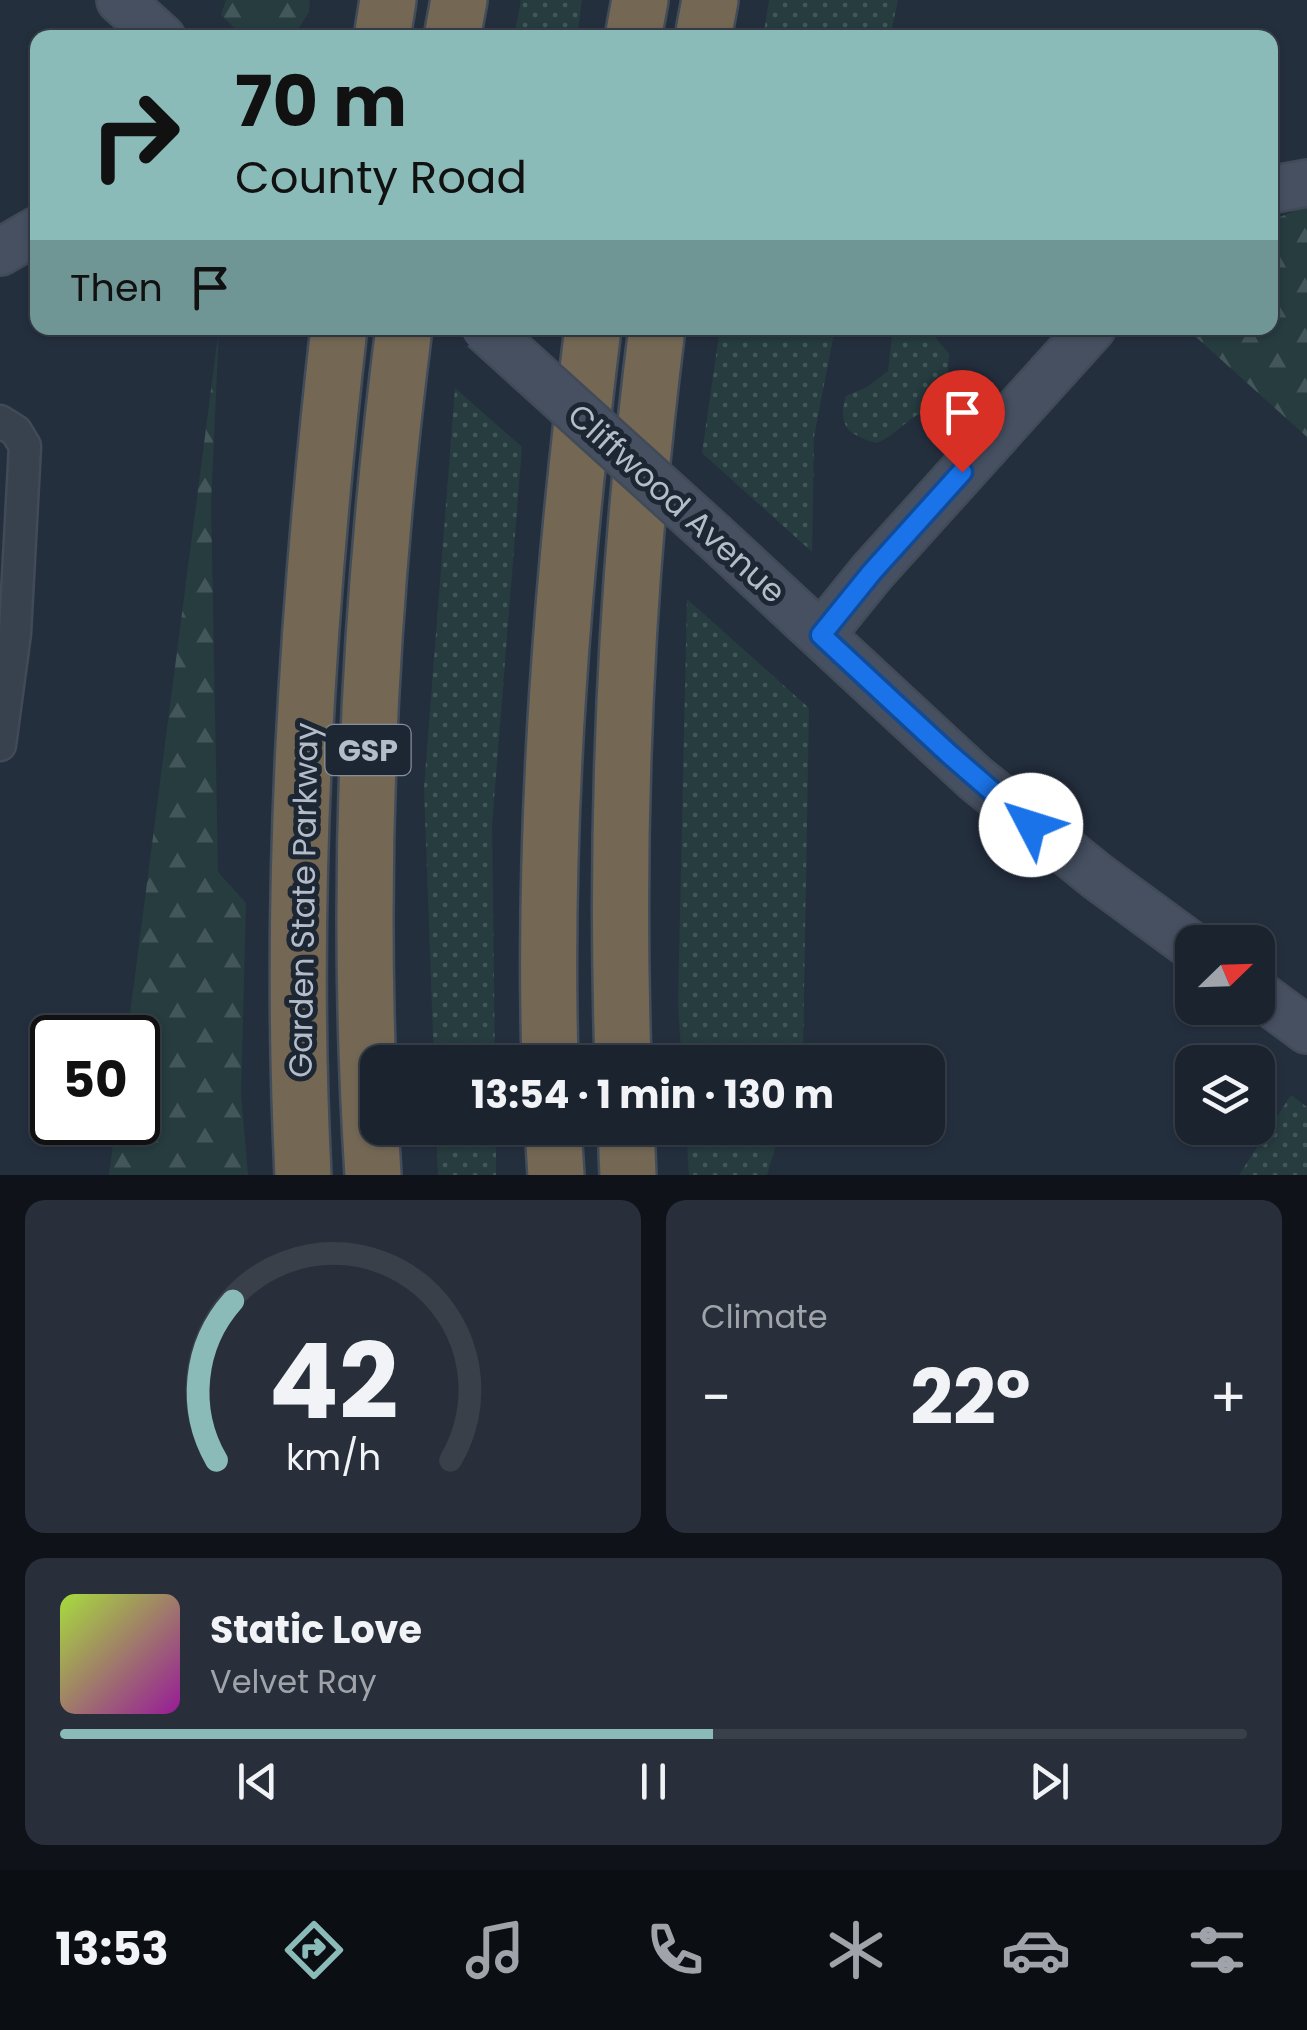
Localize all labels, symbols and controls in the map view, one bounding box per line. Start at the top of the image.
text: 70 m [235,52,407,151]
icon: right [70,70,200,200]
text: County Road [235,146,527,209]
icon: arrive [183,260,238,315]
text: Then [70,261,163,314]
pin [920,370,1005,473]
icon: arrive [935,385,990,440]
street label: Cliffwood Avenue [558,393,796,613]
street label: Garden State Parkway [277,722,329,1078]
road number: GSP [326,725,410,775]
position arrow [979,773,1083,877]
north arrow [1175,925,1275,1025]
map controls [1175,925,1275,1145]
speed limit sign: 50 [30,1015,160,1145]
button: layers [1175,1045,1275,1145]
text: 13:54 · 1 min · 130 m [471,1068,834,1121]
text: Climate [701,1294,828,1339]
text: 42 [268,1309,398,1454]
text: 22° [910,1345,1031,1450]
text: − [701,1359,731,1436]
text: + [1209,1359,1247,1436]
text: km/h [285,1432,381,1483]
text: Static Love [210,1603,422,1656]
text: Velvet Ray [210,1659,376,1704]
icon: previous [230,1754,285,1809]
icon: pause [626,1754,681,1809]
icon: next [1022,1754,1077,1809]
icon: directions [279,1915,349,1985]
icon: music [460,1915,530,1985]
icon: phone [640,1915,710,1985]
icon: climate [821,1915,891,1985]
icon: car [1001,1915,1071,1985]
icon: filters [1182,1915,1252,1985]
text: 13:53 [55,1918,169,1981]

